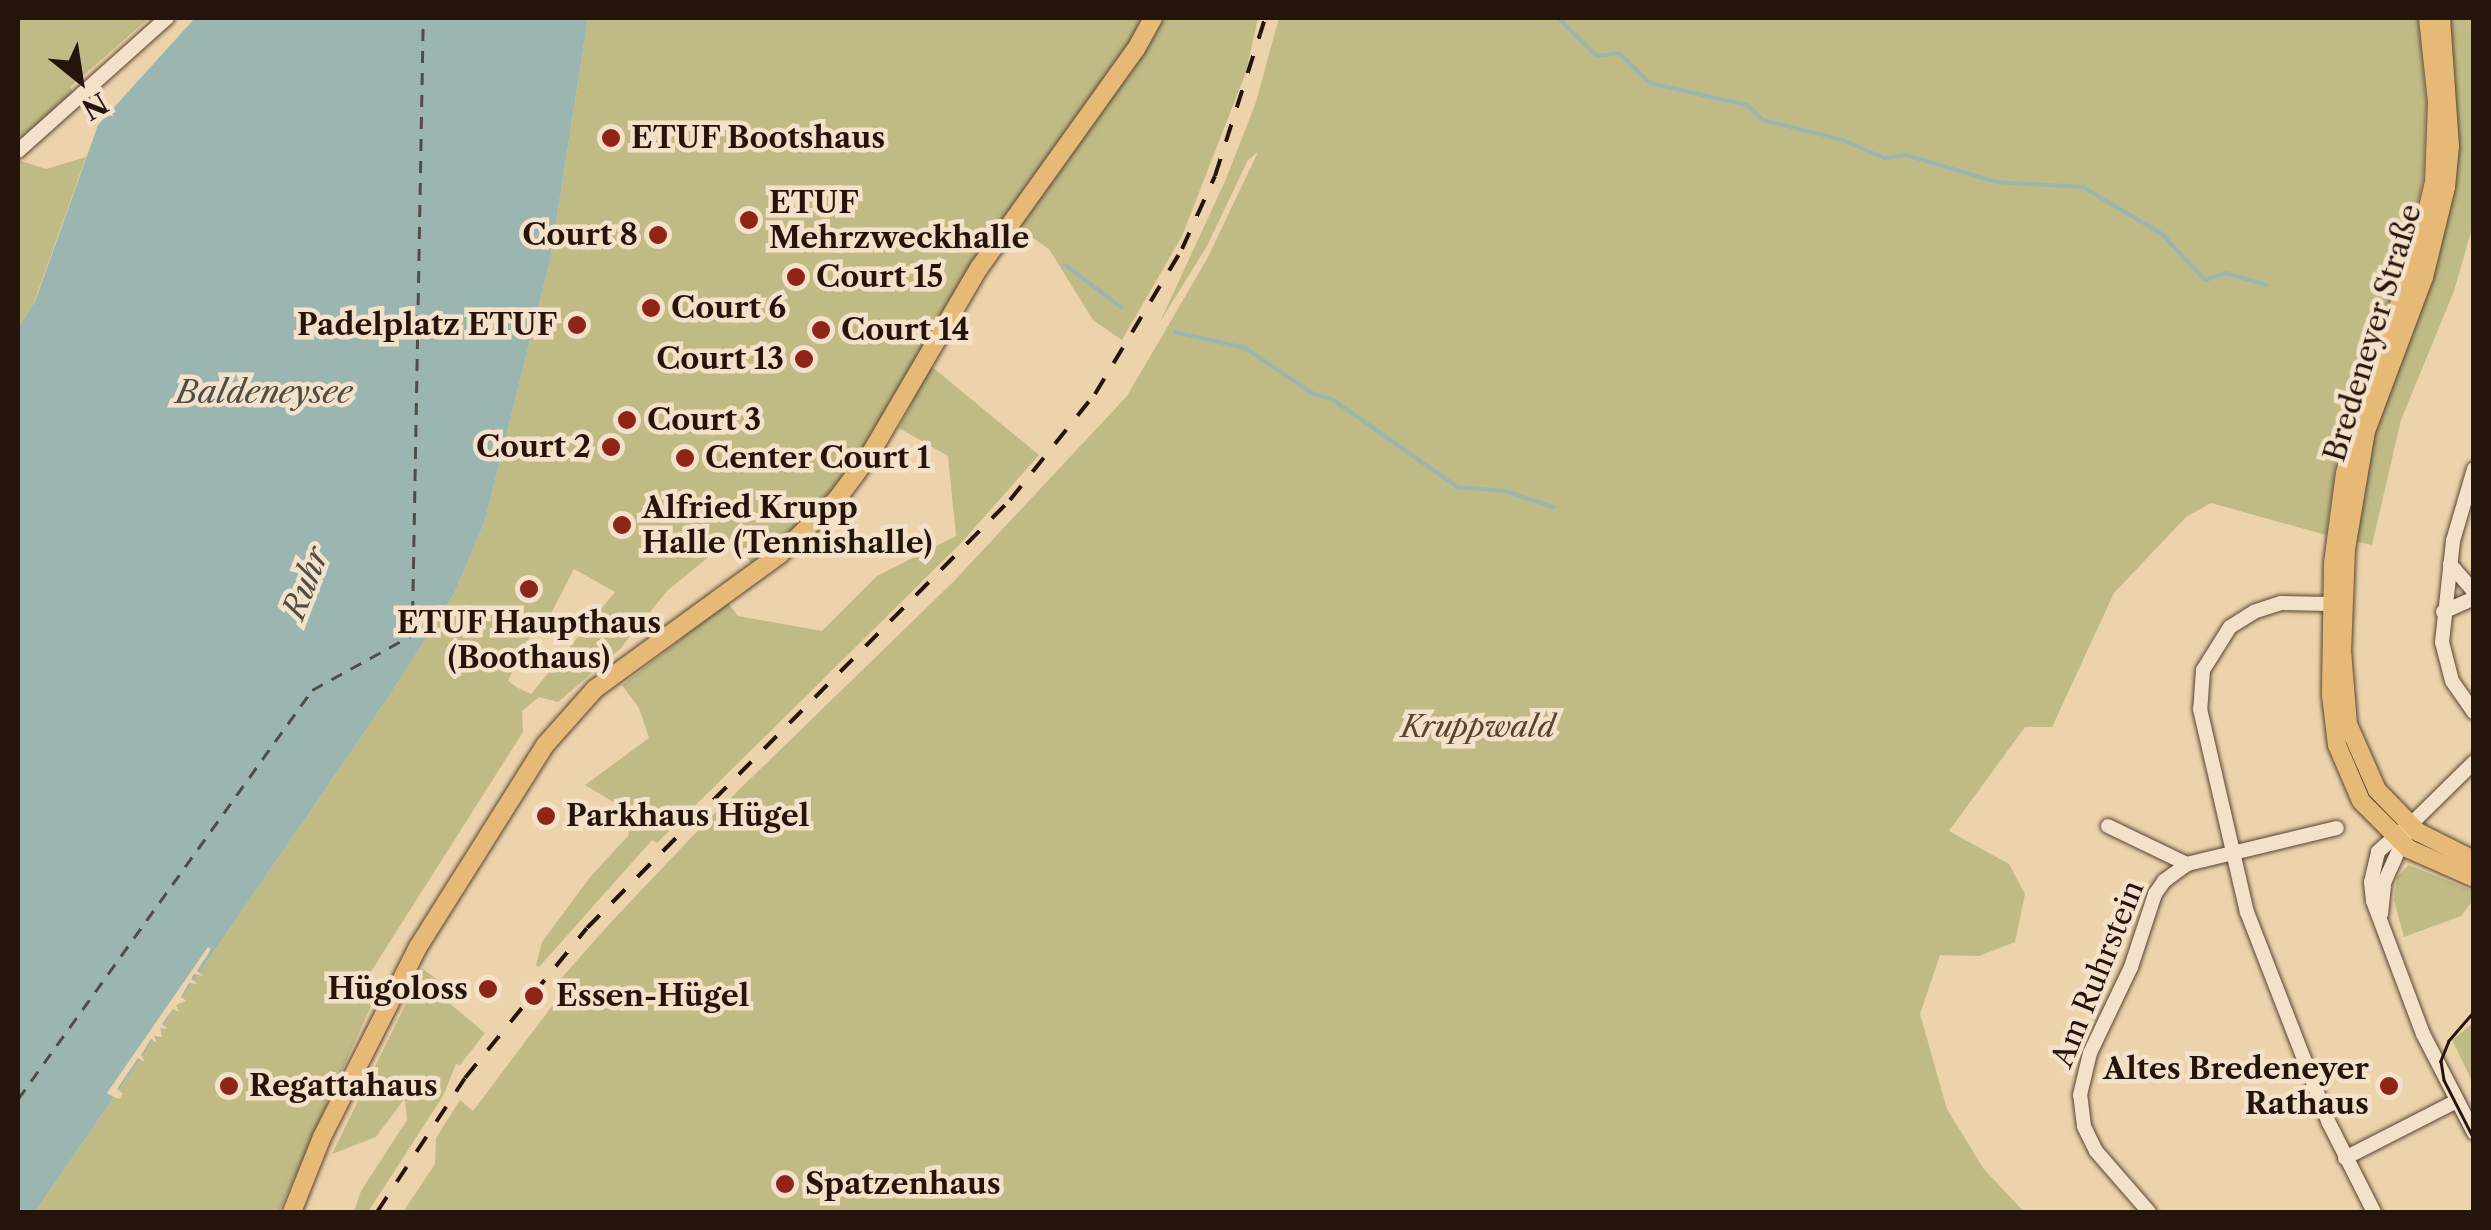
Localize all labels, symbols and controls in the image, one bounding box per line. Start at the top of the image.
north arrow [30,30,130,130]
text: N [76,85,114,127]
place label: ETUF Bootshaus [631,120,886,156]
marker: ETUF Bootshaus [600,127,622,149]
place label: ETUF Mehrzweckhalle [769,185,1029,256]
street label: Bredeneyer Straße [2317,200,2429,466]
marker: ETUF Mehrzweckhalle [738,209,760,231]
place label: Court 8 [522,217,638,253]
marker: Court 8 [647,224,669,246]
place label: Court 15 [816,259,943,295]
marker: Court 15 [785,266,807,288]
place label: Court 6 [671,290,786,326]
marker: Court 6 [640,297,662,319]
place label: Padelplatz ETUF [297,307,557,343]
place label: Court 14 [841,312,970,348]
marker: Padelplatz ETUF [566,314,588,336]
marker: Court 14 [810,319,832,341]
place label: Court 13 [656,341,784,377]
marker: Court 13 [793,348,815,370]
water label: Baldeneysee [175,373,353,411]
place label: Court 3 [647,402,761,438]
marker: Court 3 [616,409,638,431]
place label: Court 2 [476,429,591,465]
marker: Court 2 [600,436,622,458]
place label: Center Court 1 [705,440,931,476]
marker: Center Court 1 [674,447,696,469]
place label: Alfried Krupp Halle (Tennishalle) [642,490,932,560]
marker: Alfried Krupp Halle (Tennishalle) [611,514,633,536]
water label: Ruhr [275,542,337,624]
marker: ETUF Haupthaus (Boothaus) [518,578,540,600]
place label: ETUF Haupthaus (Boothaus) [396,605,662,676]
park label: Kruppwald [1401,709,1555,745]
place label: Parkhaus Hügel [566,798,809,834]
marker: Parkhaus Hügel [535,805,557,827]
street label: Am Ruhrstein [2044,875,2152,1073]
place label: Hügoloss [328,971,468,1007]
marker: Hügoloss [477,978,499,1000]
place label: Essen-Hügel [556,978,749,1014]
marker: Essen-Hügel [521,983,547,1009]
place label: Altes Bredeneyer Rathaus [2103,1051,2369,1122]
place label: Regattahaus [249,1068,438,1104]
marker: Regattahaus [218,1075,240,1097]
marker: Altes Bredeneyer Rathaus [2378,1075,2400,1097]
place label: Spatzenhaus [805,1166,1001,1202]
marker: Spatzenhaus [774,1173,796,1195]

